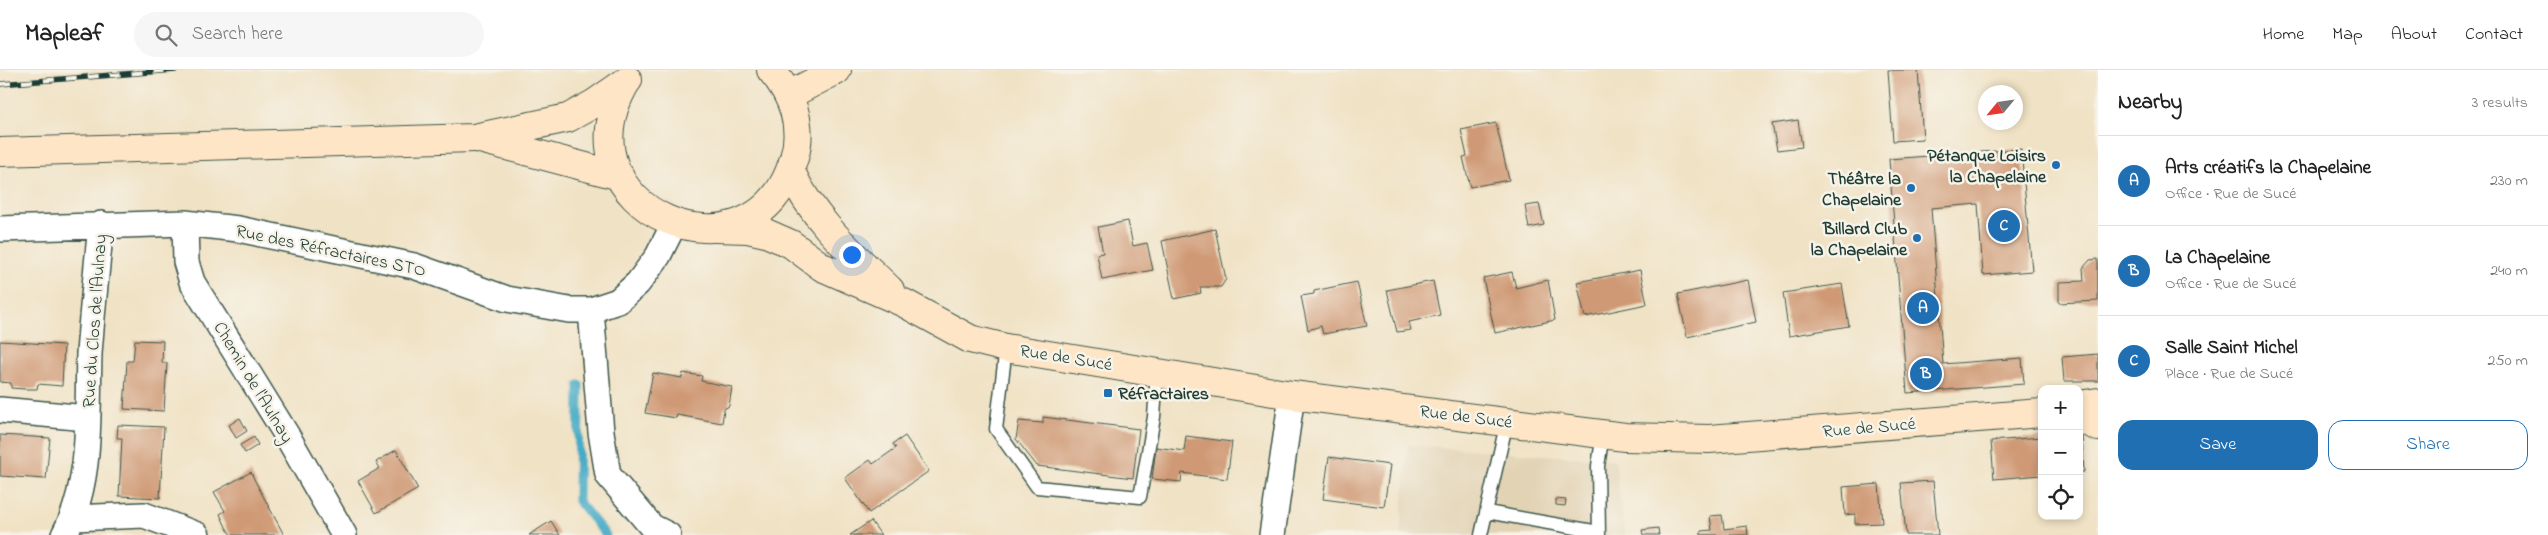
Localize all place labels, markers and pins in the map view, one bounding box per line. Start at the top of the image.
place label: Pétanque Loisirs la Chapelaine [1927,144,2047,191]
marker: Pétanque Loisirs la Chapelaine [2050,159,2062,171]
place label: Théâtre la Chapelaine [1822,167,1902,214]
marker: Théâtre la Chapelaine [1905,182,1917,194]
pin: C [1988,207,2020,245]
place label: Billard Club la Chapelaine [1811,217,1908,264]
marker: Billard Club la Chapelaine [1911,232,1923,244]
pin: A [1907,289,1939,327]
pin: B [1910,355,1942,393]
place label: Réfractaires [1118,382,1209,408]
marker: Réfractaires [1102,387,1114,399]

